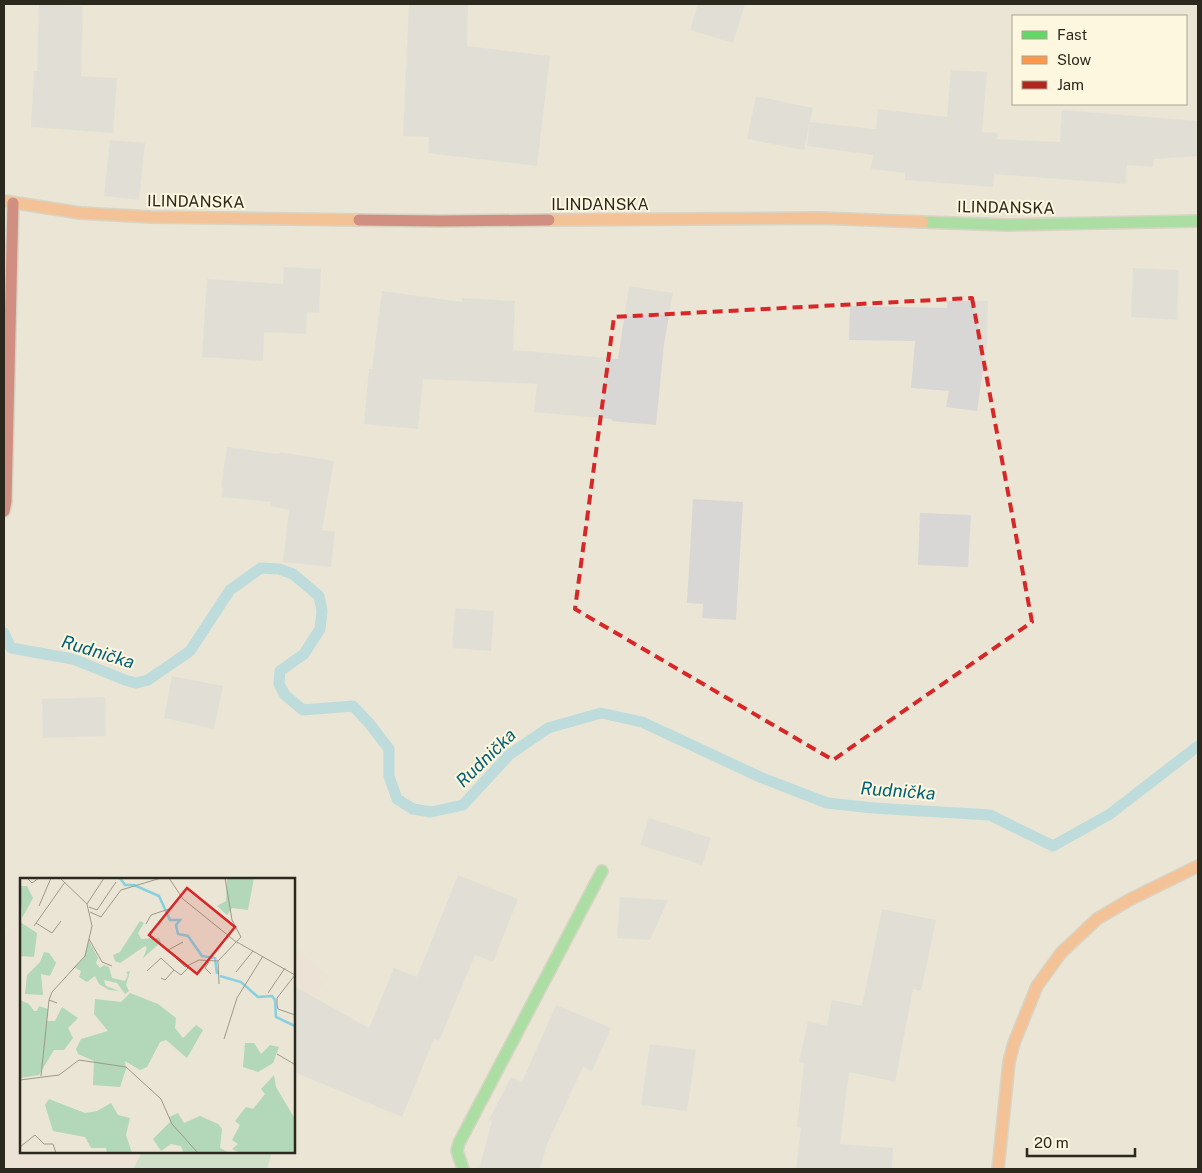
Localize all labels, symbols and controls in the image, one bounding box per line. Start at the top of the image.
legend [1012,15,1187,105]
text: Fast [1057,26,1087,43]
text: Slow [1057,51,1092,68]
text: Jam [1057,76,1084,93]
street label: ILINDANSKA [147,191,245,212]
street label: ILINDANSKA [551,195,649,214]
street label: ILINDANSKA [957,197,1055,218]
water label: Rudnička [59,630,137,673]
water label: Rudnička [451,724,520,791]
water label: Rudnička [860,777,936,804]
inset map [20,878,295,1153]
scale bar [1027,1126,1134,1158]
text: 20 m [1034,1134,1069,1151]

